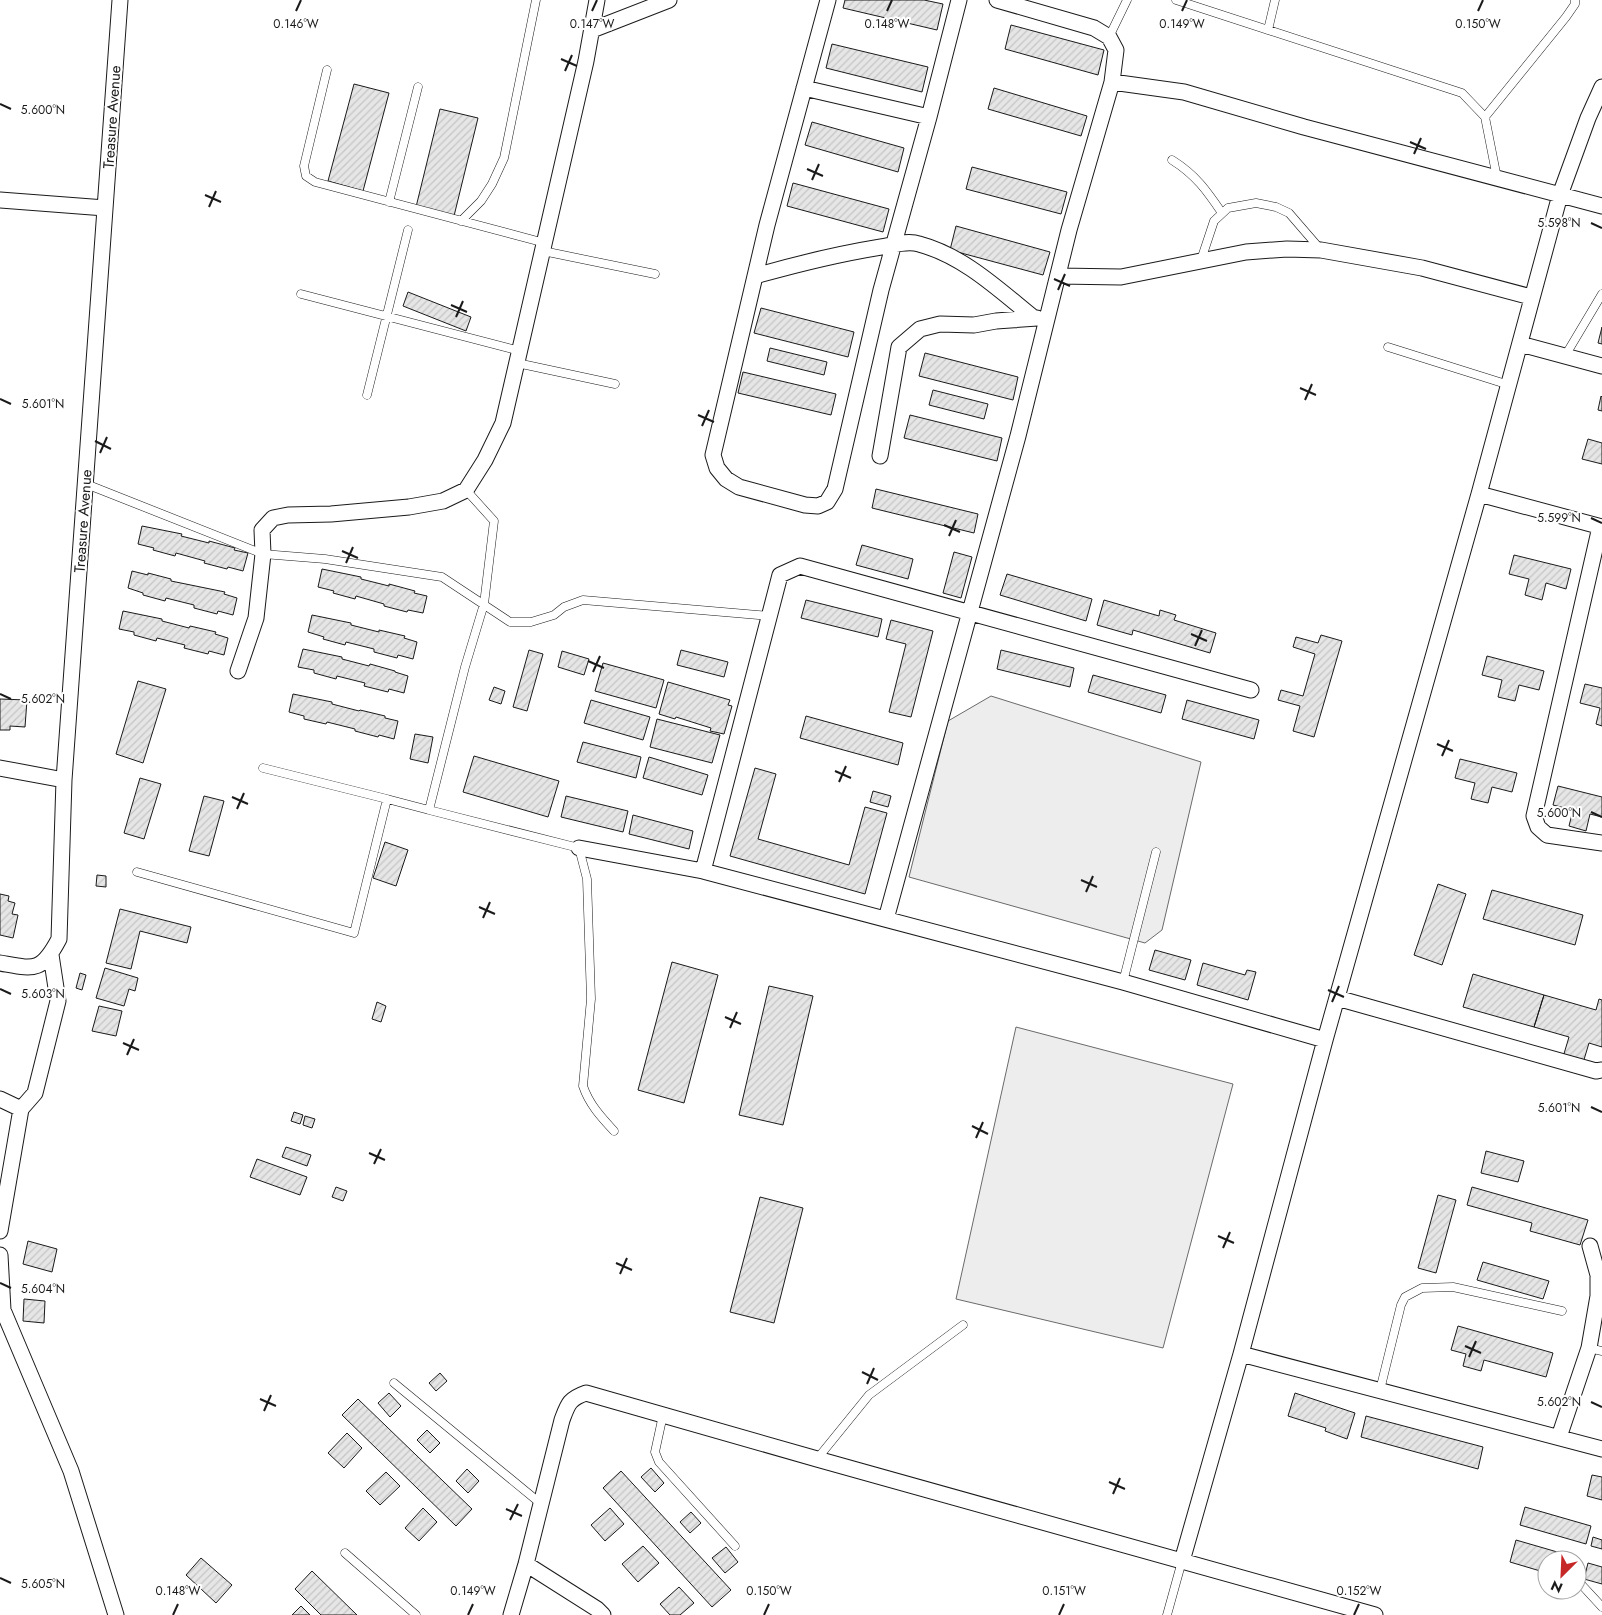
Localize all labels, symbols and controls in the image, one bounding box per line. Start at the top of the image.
text: 0.146°W [273,15,319,33]
text: 0.147°W [570,15,614,33]
text: 0.148°W [865,15,910,33]
text: 0.149°W [1159,15,1205,33]
text: 0.150°W [1455,15,1501,33]
street label: Treasure Avenue [97,64,127,169]
text: 5.600°N [21,101,65,119]
text: 5.598°N [1537,214,1581,232]
text: 5.601°N [22,395,64,413]
street label: Treasure Avenue [68,468,98,573]
text: 5.599°N [1537,509,1581,527]
text: 5.602°N [21,690,65,708]
text: 5.600°N [1537,804,1581,822]
text: 5.603°N [21,985,65,1003]
text: 5.601°N [1538,1099,1580,1117]
text: 5.604°N [21,1280,65,1298]
text: 5.602°N [1537,1393,1581,1411]
north arrow [1537,1550,1587,1600]
text: 5.605°N [21,1575,65,1593]
text: N [1548,1575,1566,1598]
text: 0.148°W [156,1582,201,1600]
text: 0.149°W [450,1582,496,1600]
text: 0.150°W [746,1582,792,1600]
text: 0.151°W [1042,1582,1086,1600]
text: 0.152°W [1336,1582,1382,1600]

